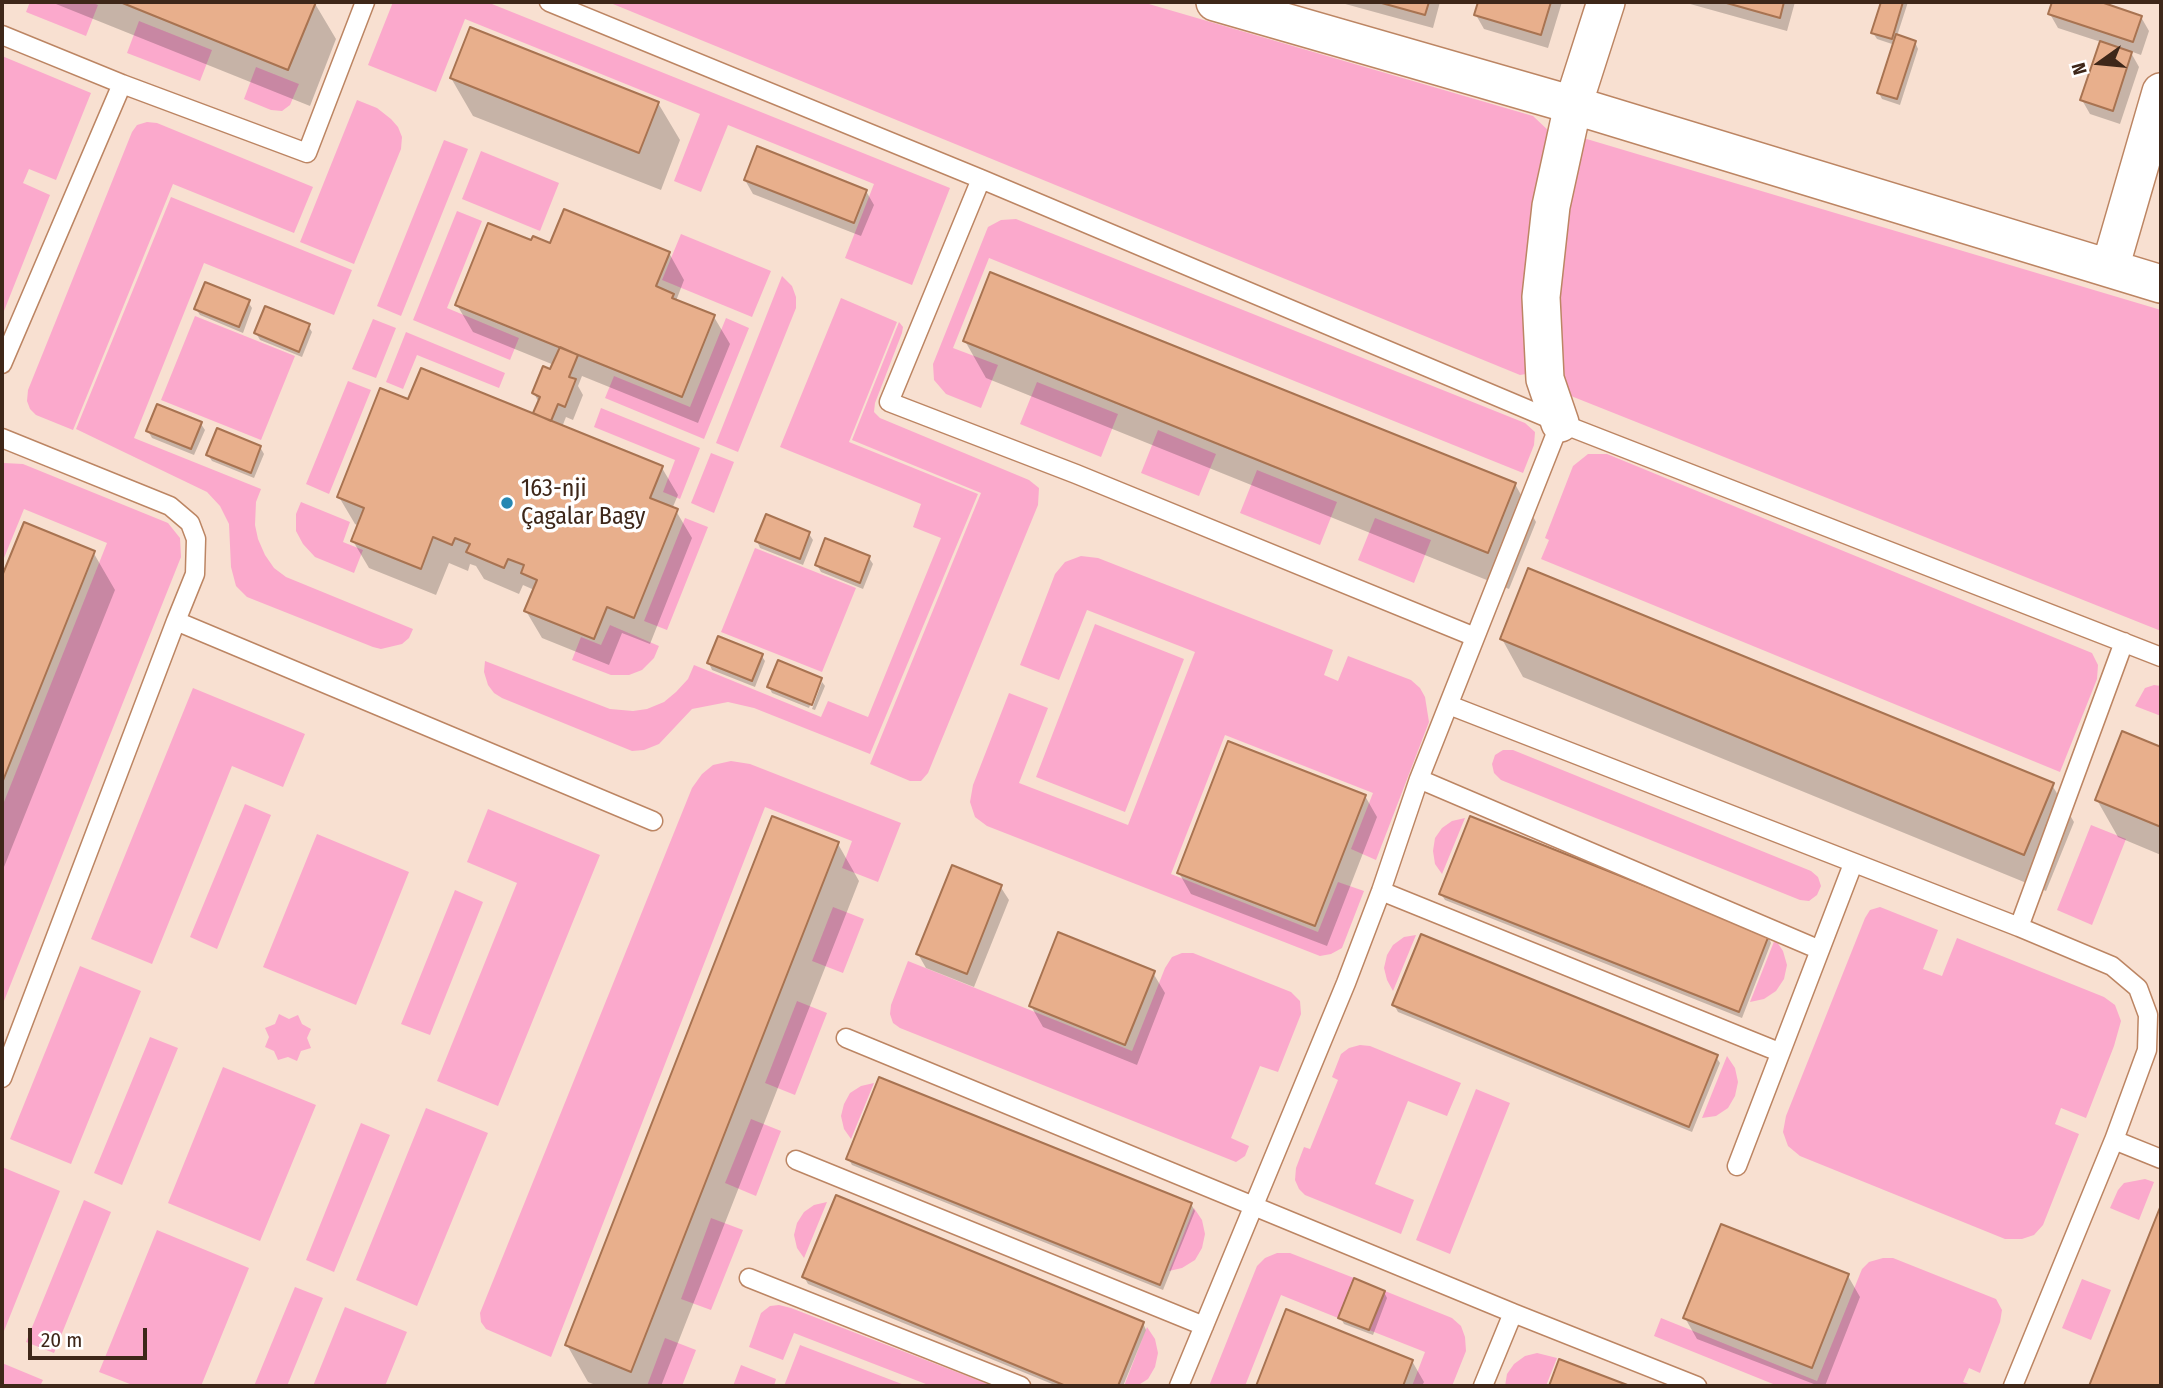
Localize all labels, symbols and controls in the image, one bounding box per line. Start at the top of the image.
north arrow [2065,28,2135,98]
text: N [2067,60,2092,77]
place label: 163-nji Çagalar Bagy [521,475,645,531]
marker: 163-nji Çagalar Bagy [499,495,515,511]
scale bar [32,1314,150,1358]
text: 20 m [41,1327,82,1353]

